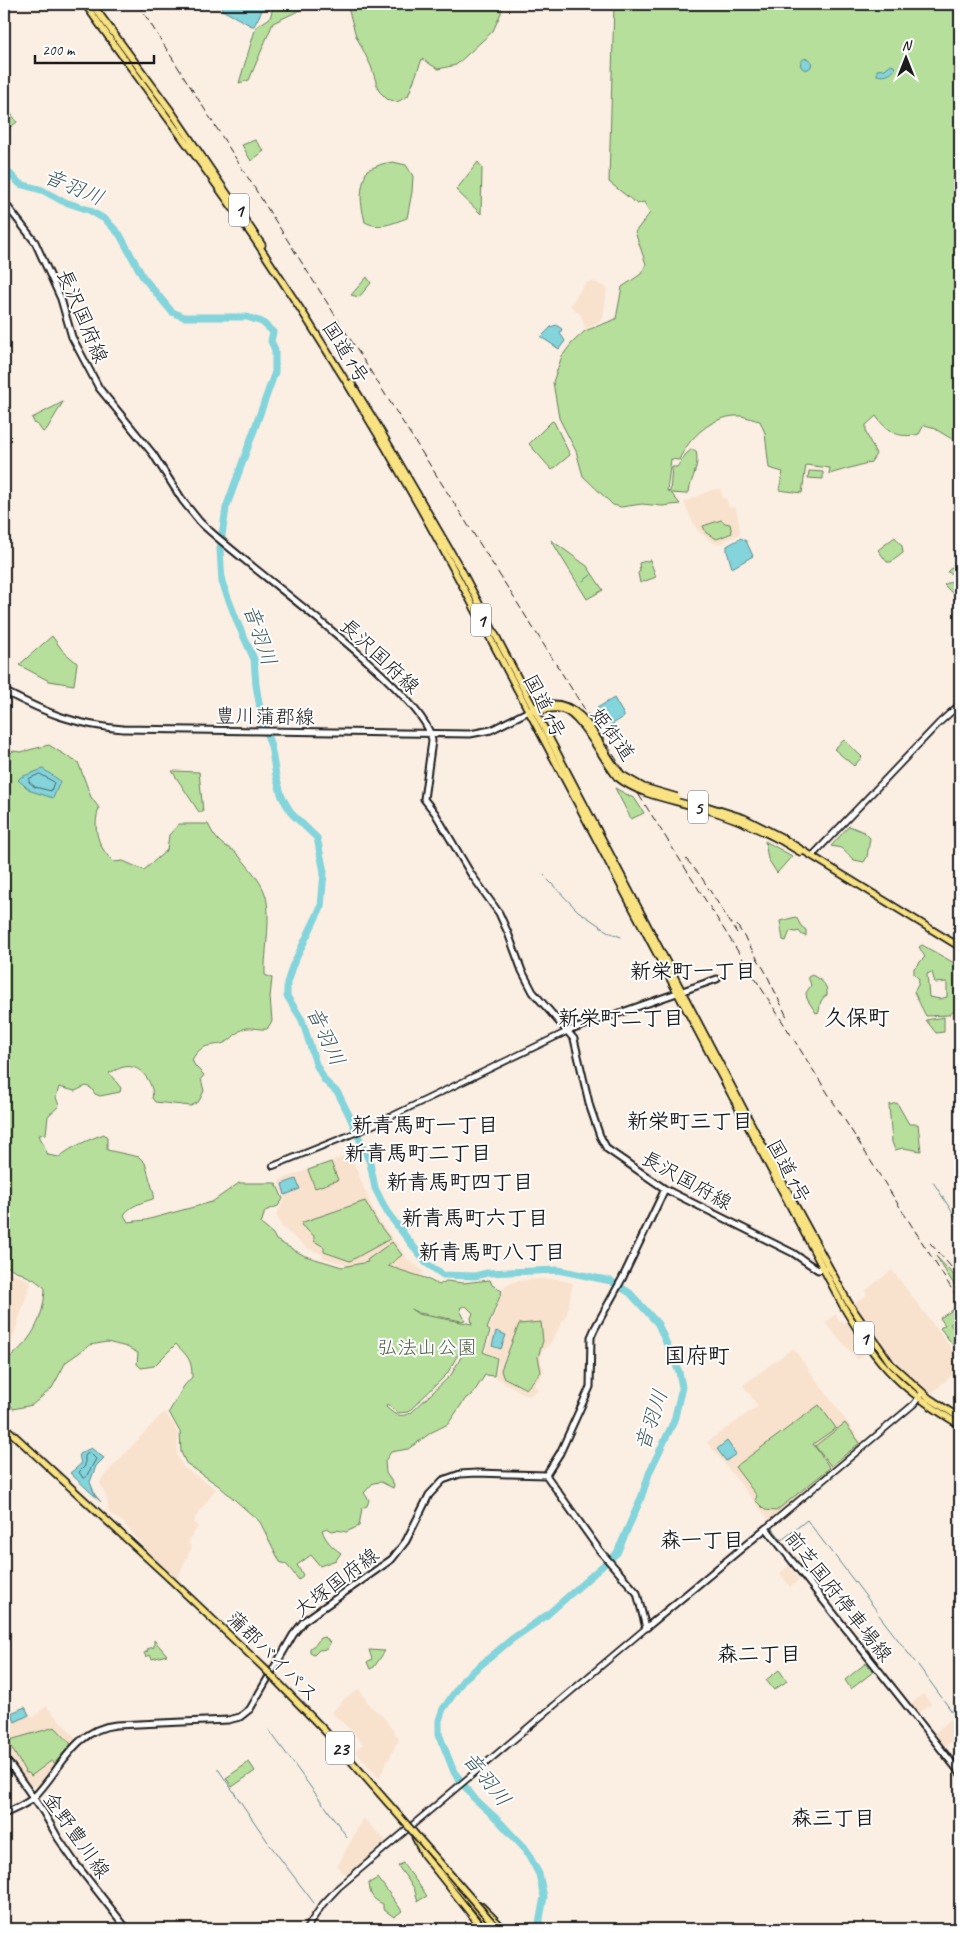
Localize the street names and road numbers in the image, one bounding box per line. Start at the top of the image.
road number: 1 [229,194,249,226]
street label: 長沢国府線 [51,265,114,367]
street label: 国道1号 [317,316,374,388]
road number: 1 [471,604,491,636]
street label: 長沢国府線 [335,613,425,700]
street label: 国道1号 [518,670,571,743]
street label: 豊川蒲郡線 [215,703,315,730]
street label: 姫街道 [585,703,640,766]
road number: 5 [688,790,708,824]
street label: 国道1号 [761,1135,816,1208]
street label: 長沢国府線 [637,1145,737,1216]
road number: 1 [854,1322,874,1355]
street label: 前芝国府停車場線 [780,1526,898,1667]
street label: 大塚国府線 [289,1542,384,1622]
street label: 蒲郡バイパス [222,1605,324,1707]
road number: 23 [326,1732,354,1765]
street label: 金野豊川線 [38,1787,116,1883]

